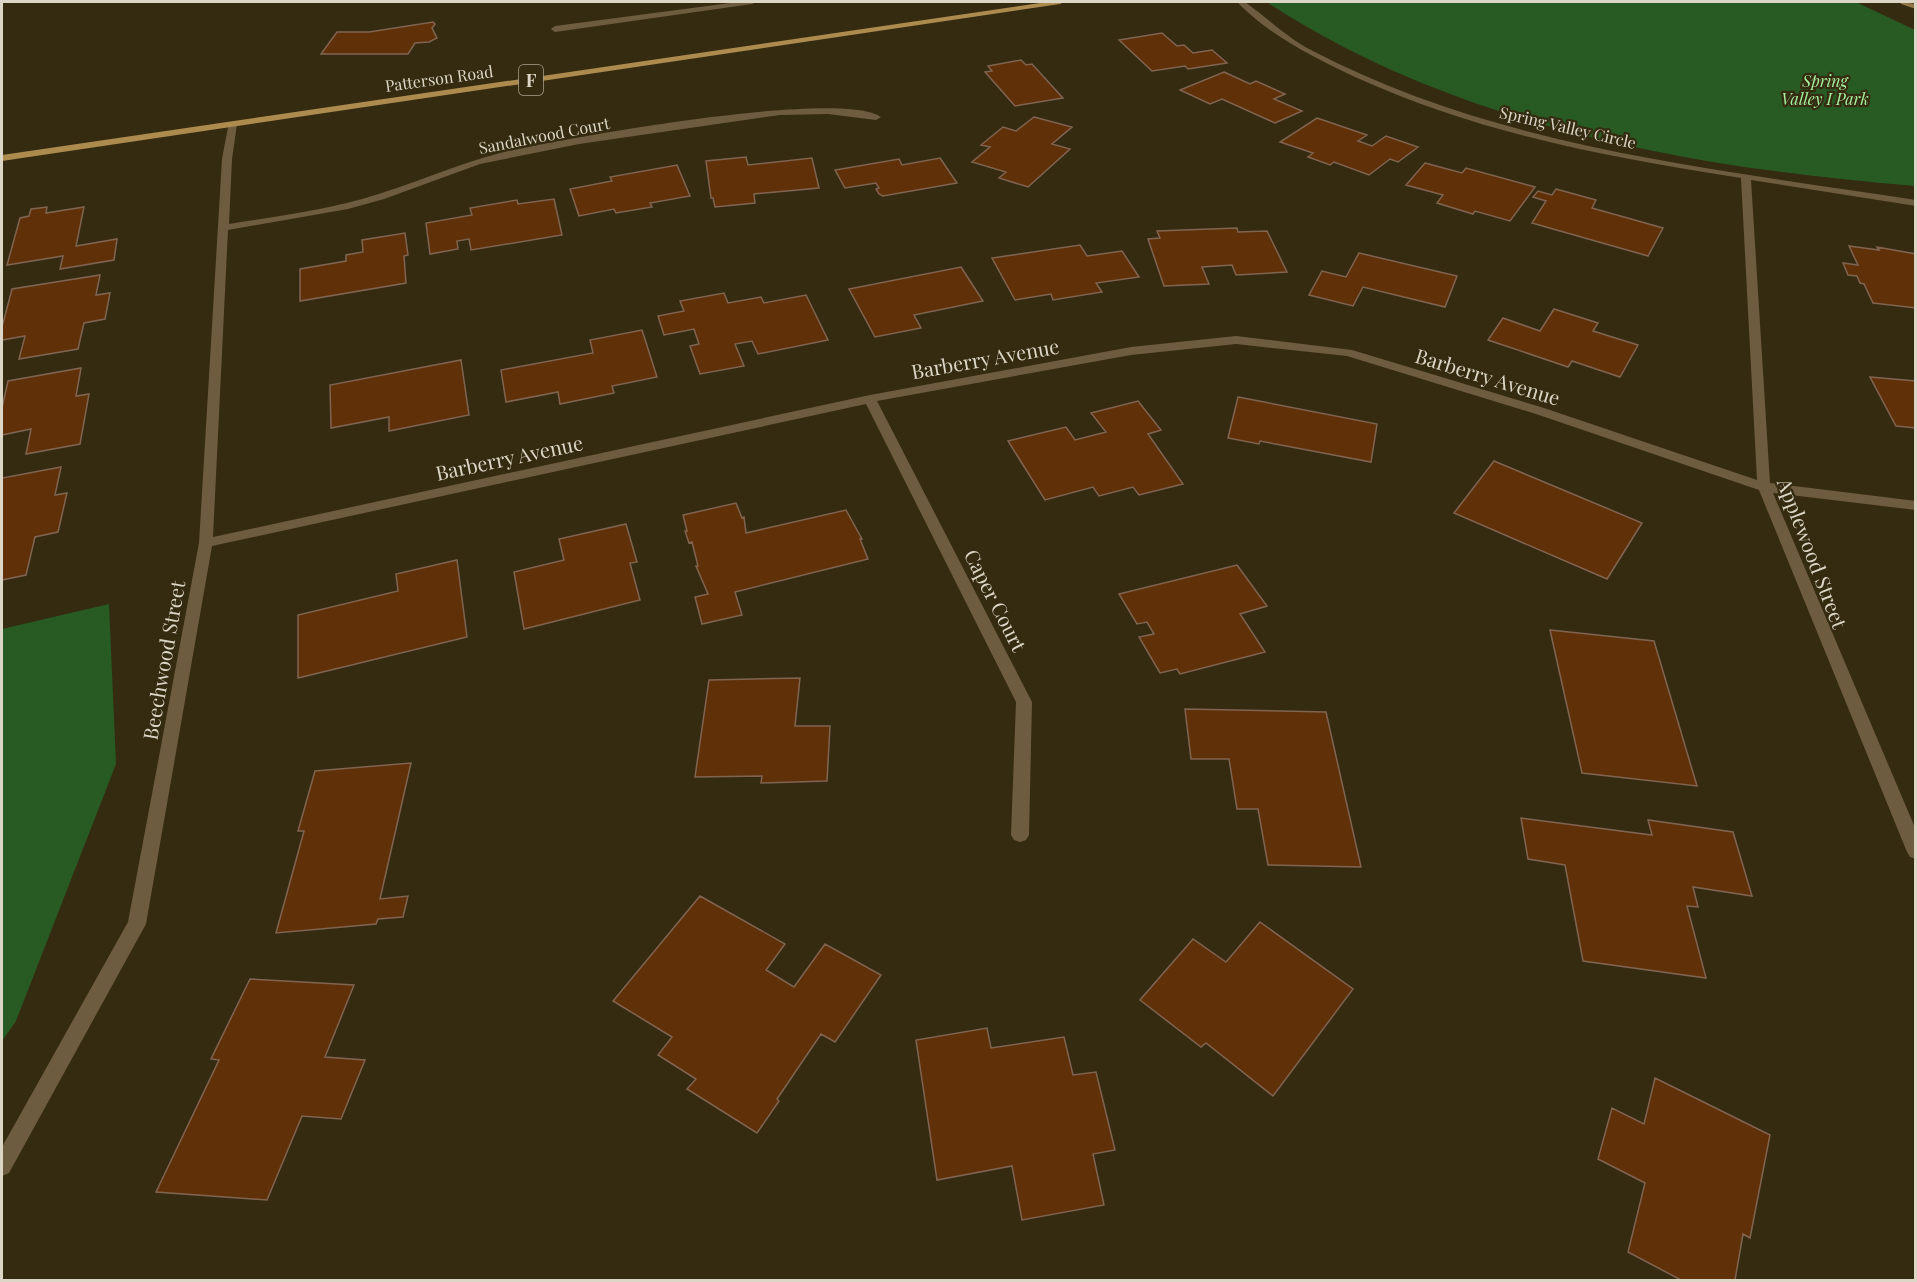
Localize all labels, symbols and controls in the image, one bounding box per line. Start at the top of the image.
street label: Patterson Road [384,60,494,96]
road number: F [519,65,543,95]
park label: Spring Valley I Park [1781,70,1869,109]
street label: Spring Valley Circle [1498,101,1638,153]
street label: Sandalwood Court [477,112,612,158]
street label: Barberry Avenue [909,332,1061,384]
street label: Barberry Avenue [1412,341,1564,411]
street label: Barberry Avenue [433,428,585,486]
street label: Applewood Street [1772,473,1854,633]
street label: Caper Court [959,544,1034,657]
street label: Beechwood Street [136,577,190,742]

